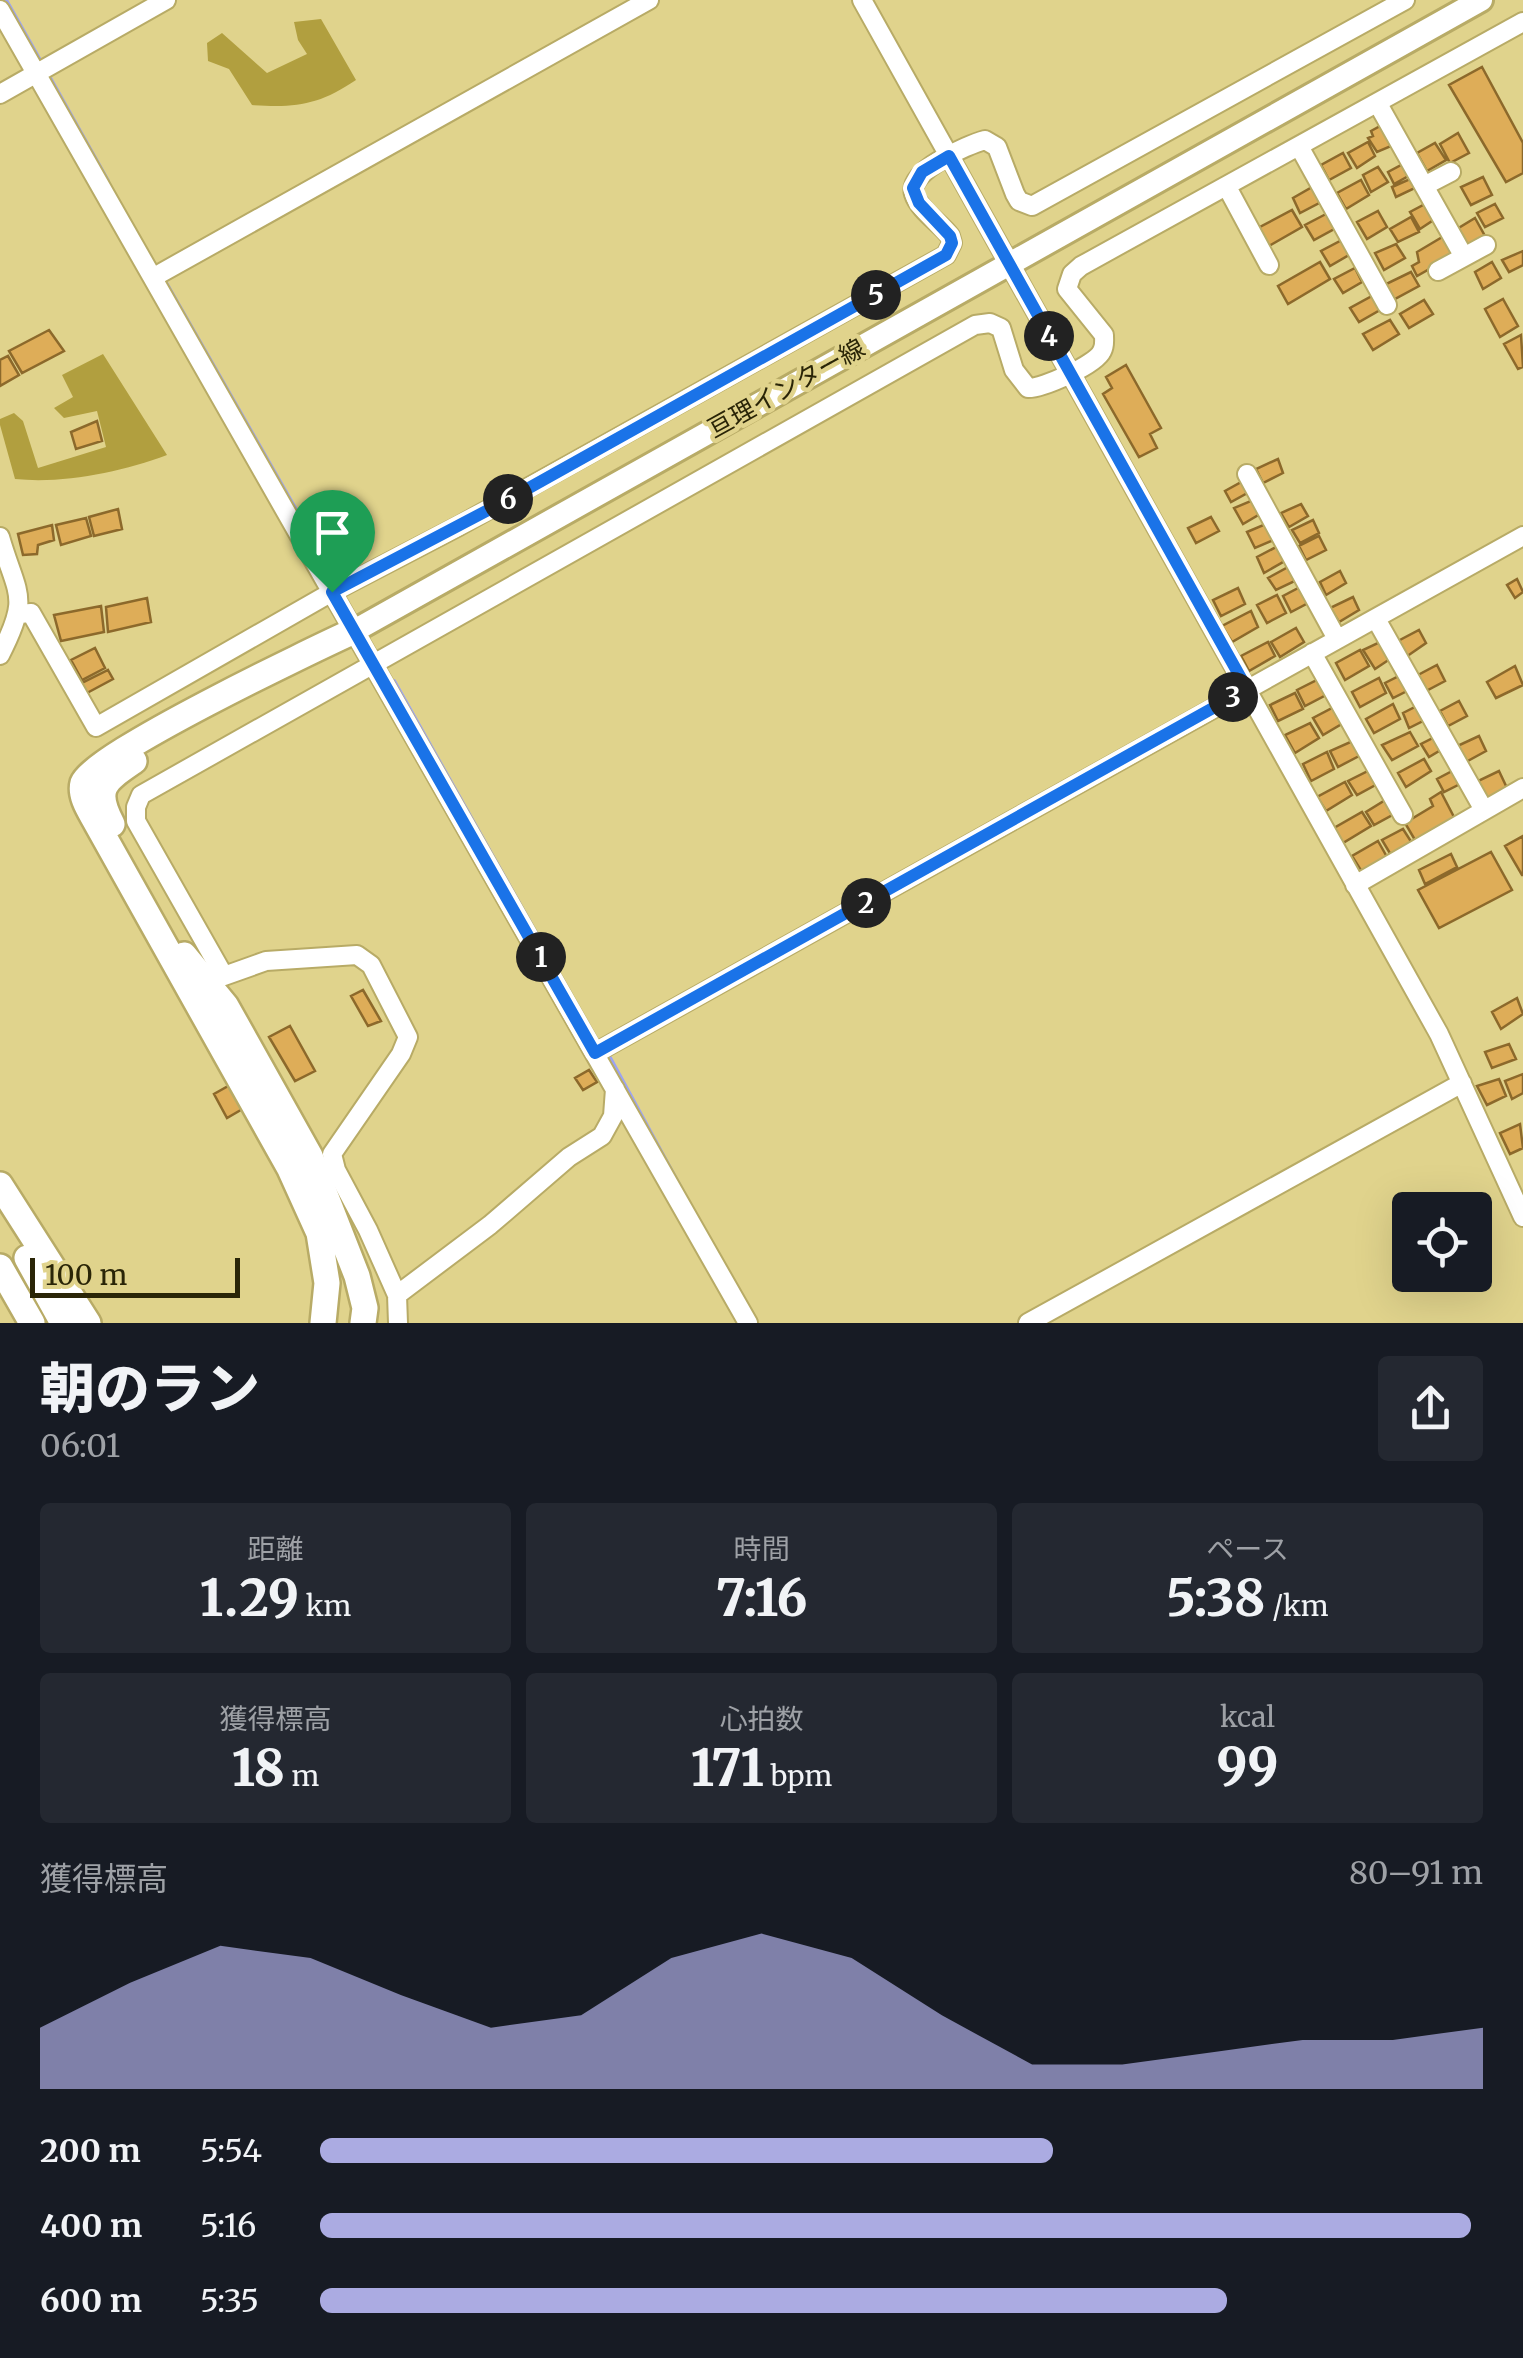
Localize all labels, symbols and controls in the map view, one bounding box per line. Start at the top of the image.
pin: 5 [851,270,901,320]
text: 5 [868,277,884,313]
pin: 4 [1024,311,1074,361]
text: 4 [1040,318,1058,354]
street label: 亘理インター線 [702,332,870,444]
pin: 6 [483,474,533,524]
text: 6 [499,481,517,517]
pin [290,490,375,593]
icon: arrive [305,505,360,560]
pin: 3 [1208,672,1258,722]
text: 3 [1225,679,1241,715]
pin: 2 [841,878,891,928]
text: 2 [858,885,874,921]
pin: 1 [516,932,566,982]
text: 1 [535,939,547,975]
map controls [1392,1192,1492,1292]
button: locate [1392,1192,1492,1292]
scale bar [30,1253,240,1298]
text: 100 m [45,1257,127,1293]
text: 朝のラン [40,1354,260,1423]
button: share [1378,1356,1483,1461]
text: 06:01 [40,1426,120,1466]
text: 距離 [247,1531,304,1567]
text: 時間 [733,1531,790,1567]
text: ペース [1206,1531,1289,1567]
text: 1.29 [200,1567,299,1630]
text: 7:16 [715,1567,808,1630]
text: 5:38 [1166,1567,1266,1630]
text: km [299,1588,351,1624]
text: /km [1266,1588,1329,1624]
text: kcal [1220,1699,1275,1735]
text: 獲得標高 [219,1701,332,1737]
text: 心拍数 [719,1701,804,1737]
text: 99 [1216,1735,1279,1798]
text: 18 [232,1737,285,1800]
text: 171 [691,1737,764,1800]
text: m [285,1758,319,1794]
text: bpm [764,1758,832,1794]
text: 80–91 m [1349,1853,1483,1893]
text: 獲得標高 [40,1859,168,1899]
text: 200 m [40,2131,141,2171]
text: 5:54 [200,2131,262,2171]
text: 400 m [40,2206,142,2246]
text: 5:16 [200,2206,256,2246]
text: 600 m [40,2281,142,2321]
text: 5:35 [200,2281,259,2321]

